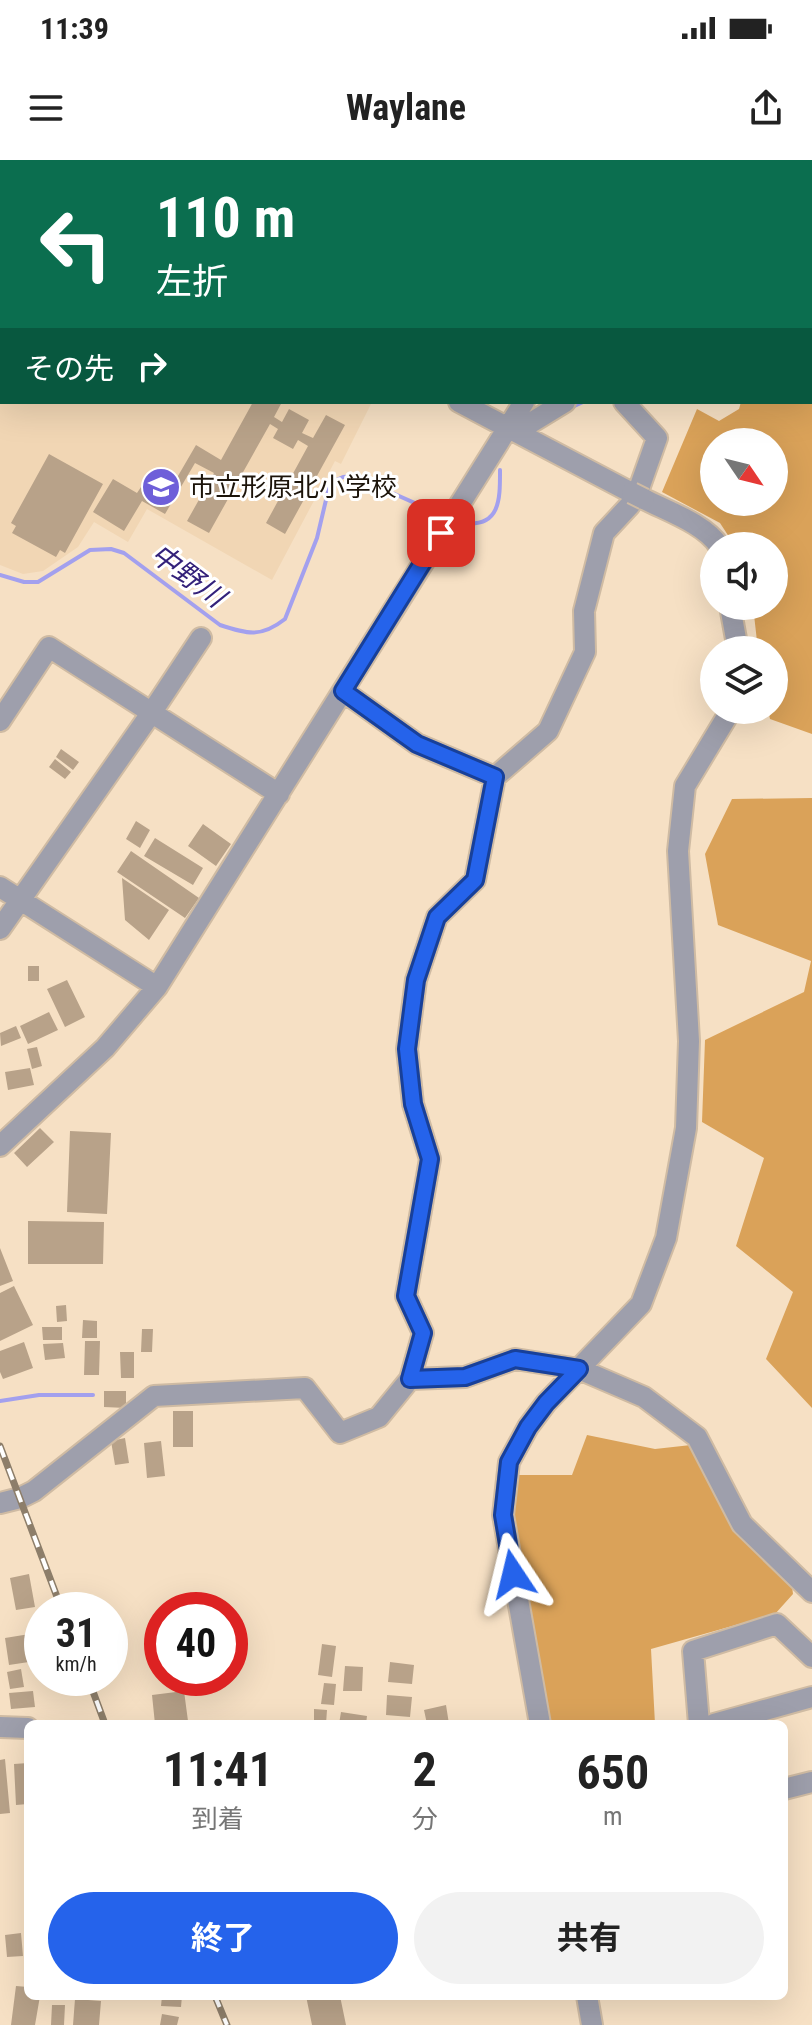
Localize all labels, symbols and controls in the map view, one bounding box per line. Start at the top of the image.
text: 11:39 [40,11,109,46]
icon: menu [24,86,68,130]
icon: share [744,86,788,130]
text: Waylane [346,87,466,129]
text: 110 m [156,185,295,251]
icon: left [24,192,128,296]
text: 左折 [156,261,228,303]
icon: right [130,344,174,388]
text: その先 [24,351,114,386]
north arrow [700,428,788,516]
map controls [700,428,788,724]
school or university icon: 市立形原北小学校 [140,466,182,508]
place label: 市立形原北小学校 [189,472,397,502]
pin [407,499,475,567]
icon: arrive [419,511,463,555]
button: sound [700,532,788,620]
water label: 中野川 [144,537,234,616]
button: layers [700,636,788,724]
position arrow [471,1532,555,1616]
speed limit sign: 40 [144,1592,248,1696]
text: 31 [56,1610,96,1657]
text: km/h [55,1652,97,1676]
text: 11:41 [163,1741,273,1798]
text: 2 [413,1741,437,1798]
text: 650 [576,1744,649,1801]
text: m [603,1801,623,1831]
text: 到着 [192,1804,244,1834]
text: 分 [412,1804,438,1834]
button: 終了 [48,1892,398,1984]
button: 共有 [414,1892,764,1984]

